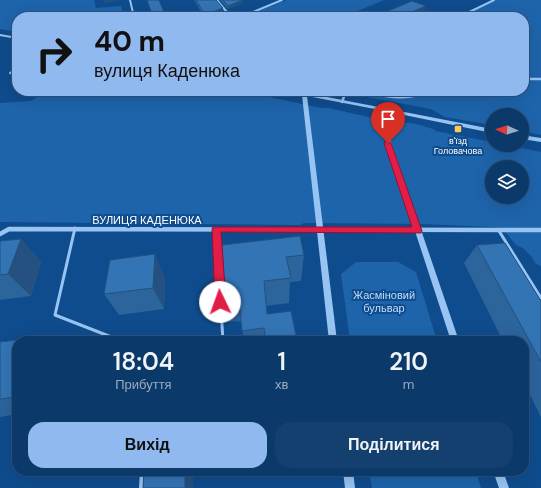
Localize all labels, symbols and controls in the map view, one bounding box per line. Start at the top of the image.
text: 40 m [94,23,165,60]
icon: right [28,28,80,80]
text: вулиця Каденюка [94,59,240,83]
pin [371,102,405,143]
icon: arrive [377,108,399,130]
north arrow [485,108,529,152]
map controls [485,108,529,204]
marker: в'їзд Головачова [453,124,463,134]
place label: в'їзд Головачова [434,135,482,157]
button: layers [485,160,529,204]
street label: ВУЛИЦЯ КАДЕНЮКА [92,213,202,227]
position arrow [199,281,241,323]
park label: Жасміновий бульвар [353,288,415,315]
text: 18:04 [113,346,174,377]
text: 1 [277,346,286,377]
text: 210 [389,346,428,377]
text: Прибуття [115,376,172,393]
text: хв [275,376,288,393]
text: m [403,376,414,393]
button: Вихід [28,422,267,468]
button: Поділитися [275,422,513,468]

